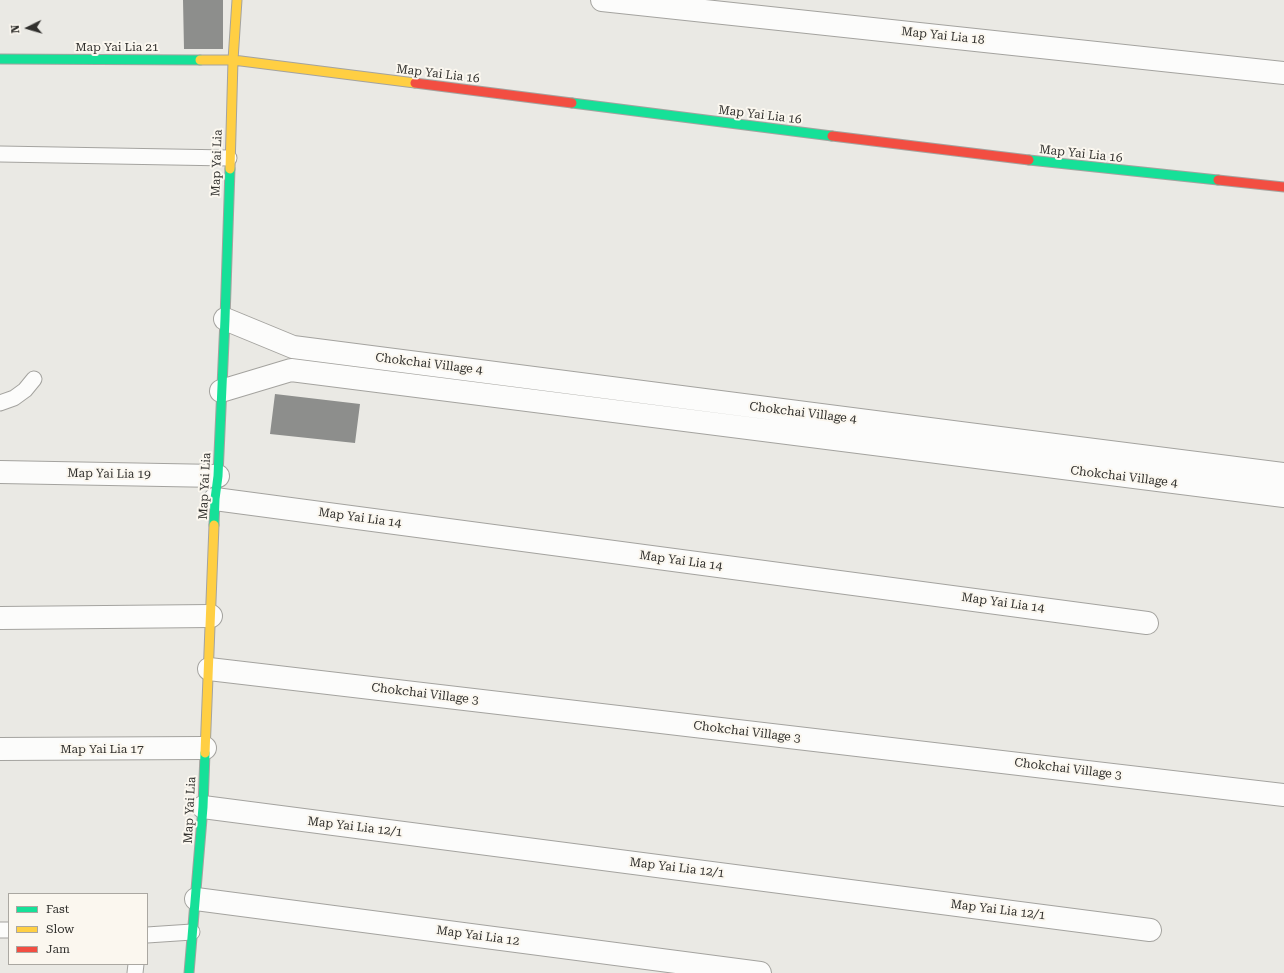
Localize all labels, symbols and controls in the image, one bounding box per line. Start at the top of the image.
north arrow [8,8,48,48]
text: N [9,24,22,34]
street label: Map Yai Lia 18 [901,24,985,48]
street label: Map Yai Lia 21 [75,40,159,54]
street label: Map Yai Lia 16 [396,62,480,86]
street label: Map Yai Lia 16 [718,103,802,127]
street label: Map Yai Lia [209,129,225,197]
street label: Map Yai Lia 16 [1039,142,1123,166]
street label: Chokchai Village 4 [375,350,483,378]
street label: Chokchai Village 4 [749,399,857,427]
street label: Map Yai Lia [196,452,214,520]
street label: Chokchai Village 4 [1070,463,1178,491]
street label: Map Yai Lia 19 [67,466,151,482]
street label: Map Yai Lia 14 [318,505,402,531]
street label: Map Yai Lia 14 [639,548,723,574]
street label: Map Yai Lia 14 [961,590,1045,616]
street label: Chokchai Village 3 [371,680,479,708]
street label: Chokchai Village 3 [693,718,801,746]
street label: Map Yai Lia 17 [60,742,144,756]
street label: Chokchai Village 3 [1014,755,1122,783]
street label: Map Yai Lia [181,776,199,844]
street label: Map Yai Lia 12/1 [307,814,403,840]
street label: Map Yai Lia 12/1 [629,855,725,881]
legend [8,893,148,965]
street label: Map Yai Lia 12/1 [950,897,1046,923]
text: Fast [46,902,69,916]
text: Slow [46,922,74,936]
street label: Map Yai Lia 12 [436,923,520,949]
text: Jam [46,942,70,956]

